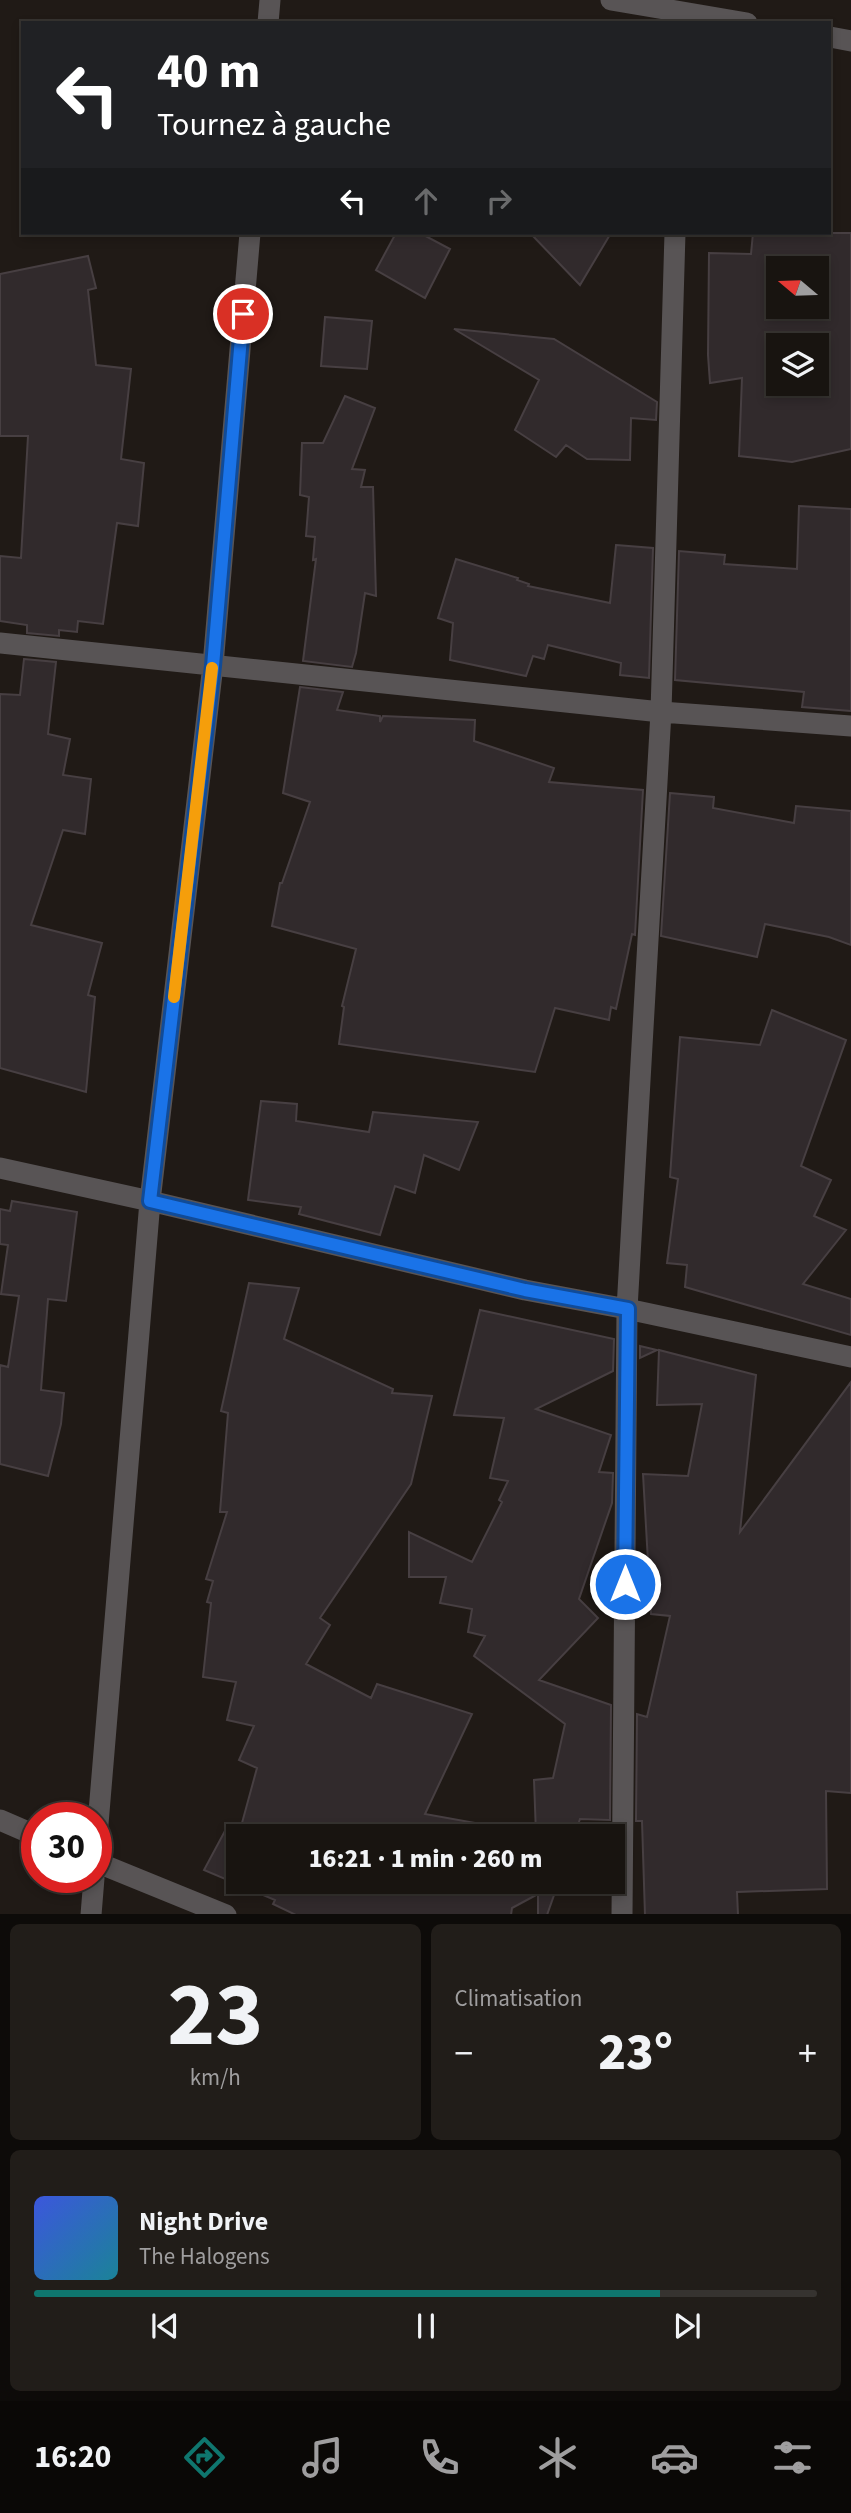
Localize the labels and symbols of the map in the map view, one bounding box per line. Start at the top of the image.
north arrow [766,256,830,318]
pin [213,284,273,344]
position arrow [588,1547,662,1621]
speed limit sign: 30 [21,1802,112,1893]

